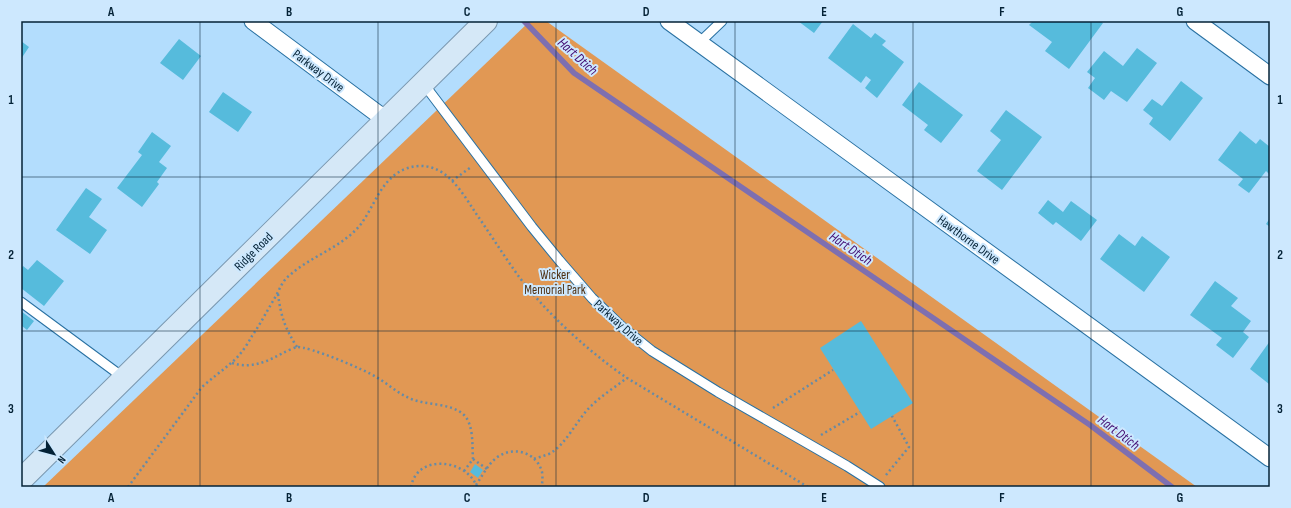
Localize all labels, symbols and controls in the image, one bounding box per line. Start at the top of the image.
text: A [107,4,115,20]
text: B [286,4,292,20]
text: C [464,4,471,20]
text: D [643,4,650,20]
text: E [821,4,827,20]
text: F [999,4,1005,20]
text: G [1177,4,1184,20]
water label: Hart Dtich [554,34,601,79]
street label: Parkway Drive [289,46,348,96]
text: 1 [8,92,14,108]
text: 1 [1277,92,1283,108]
street label: Hawthorne Drive [934,212,1003,268]
water label: Hart Dtich [826,228,875,269]
street label: Ridge Road [231,229,276,274]
text: 2 [8,247,14,263]
text: 2 [1277,247,1283,263]
park label: Wicker Memorial Park [524,267,586,298]
street label: Parkway Drive [590,296,646,349]
text: 3 [8,401,14,417]
text: 3 [1277,401,1283,417]
water label: Hart Dtich [1094,411,1143,454]
north arrow [34,434,74,474]
text: N [55,453,69,466]
text: A [107,490,115,506]
text: B [286,490,292,506]
text: C [464,490,471,506]
text: D [643,490,650,506]
text: E [821,490,827,506]
text: F [999,490,1005,506]
text: G [1177,490,1184,506]

